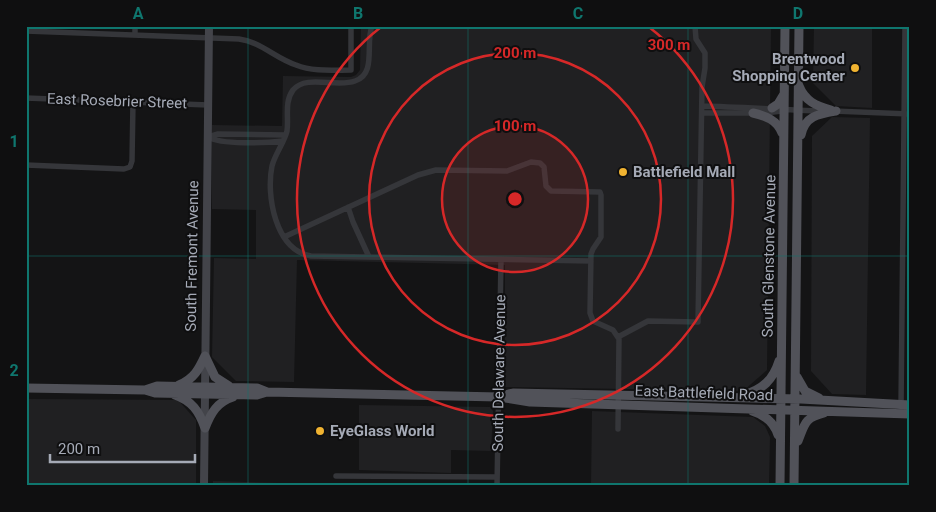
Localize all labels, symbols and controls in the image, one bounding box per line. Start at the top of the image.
text: A [133,4,144,23]
text: B [353,4,363,23]
text: C [573,4,583,23]
text: D [793,4,803,23]
text: 300 m [648,36,690,54]
text: 200 m [494,44,536,62]
place label: Brentwood Shopping Center [732,50,845,85]
marker: Brentwood Shopping Center [849,62,861,74]
street label: East Rosebrier Street [47,90,187,112]
text: 100 m [494,117,536,135]
text: 1 [9,132,19,151]
place label: Battlefield Mall [633,163,735,181]
marker: Battlefield Mall [617,166,629,178]
street label: South Glenstone Avenue [759,174,779,338]
street label: South Fremont Avenue [182,180,202,332]
centre of rings [506,190,524,208]
street label: South Delaware Avenue [489,294,509,452]
text: 2 [9,361,19,380]
street label: East Battlefield Road [634,382,774,404]
place label: EyeGlass World [330,422,434,440]
marker: EyeGlass World [314,425,326,437]
scale bar [50,432,195,464]
text: 200 m [58,440,100,458]

